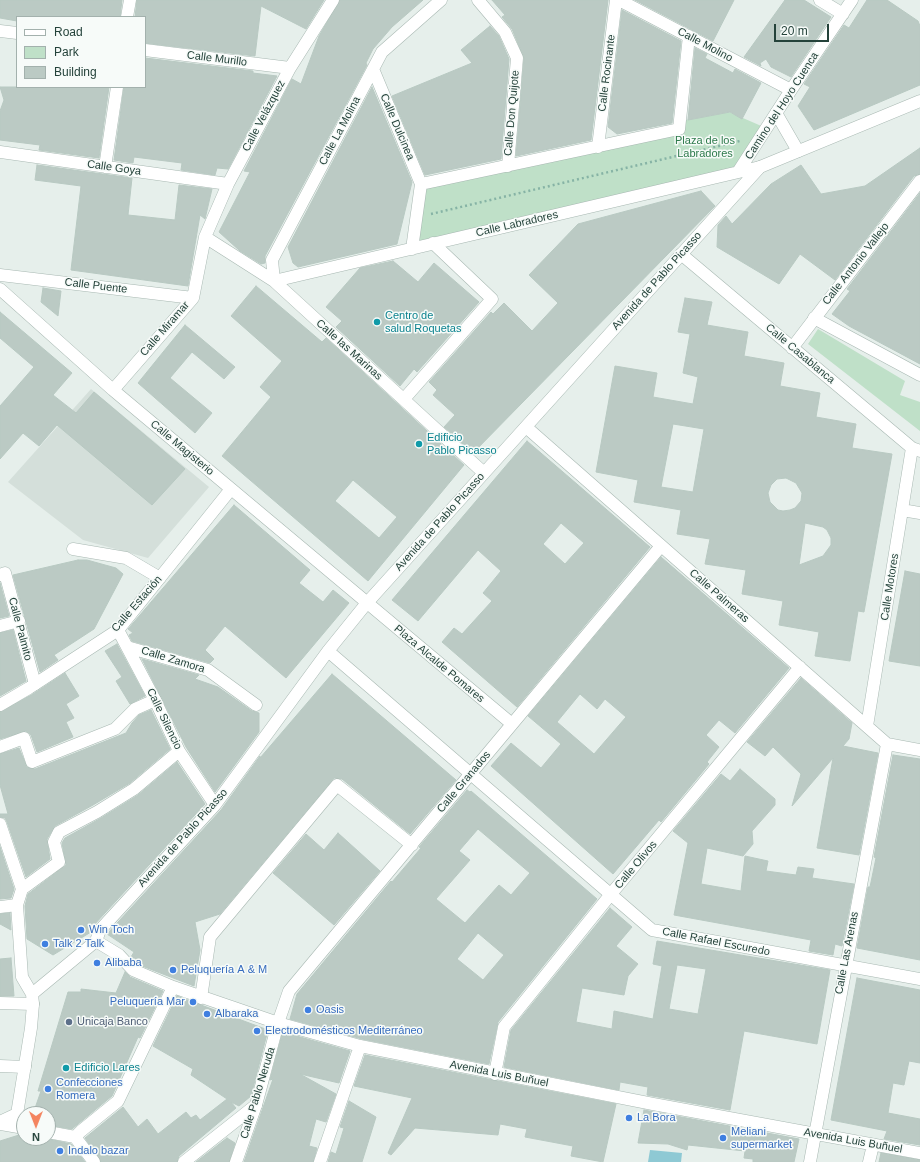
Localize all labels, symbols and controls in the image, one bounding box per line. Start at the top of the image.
legend [16,16,146,88]
scale bar [776,16,831,42]
text: 20 m [781,24,808,38]
text: Road [54,25,83,39]
street label: Calle Molino [675,25,735,65]
street label: Calle Rocinante [596,34,618,112]
text: Park [54,45,79,59]
street label: Calle Murillo [186,49,248,69]
street label: Camino del Hoyo Cuenca [742,50,822,162]
text: Building [54,65,97,79]
street label: Calle Don Quijote [502,69,522,157]
street label: Calle Velázquez [240,78,288,154]
street label: Calle Dulcinea [377,92,417,162]
street label: Calle La Molina [316,94,364,168]
park label: Plaza de los Labradores [675,134,735,160]
street label: Calle Goya [86,158,142,178]
street label: Calle Labradores [475,208,559,240]
street label: Calle Antonio Vallejo [820,220,892,308]
street label: Avenida de Pablo Picasso [609,229,705,333]
street label: Calle Puente [64,276,128,296]
street label: Calle Miramar [138,299,192,359]
place label: Centro de salud Roquetas [385,309,461,335]
street label: Calle las Marinas [313,317,385,383]
marker: Centro de salud Roquetas [372,317,382,327]
street label: Calle Casablanca [763,321,837,387]
street label: Calle Magisterio [148,418,216,478]
place label: Edificio Pablo Picasso [427,431,497,457]
marker: Edificio Pablo Picasso [414,439,424,449]
street label: Avenida de Pablo Picasso [392,470,488,574]
street label: Calle Motores [878,552,902,622]
street label: Calle Palmeras [687,567,751,625]
street label: Calle Estación [109,573,165,635]
street label: Calle Palmito [5,596,35,662]
street label: Plaza Alcalde Pomares [391,622,487,706]
street label: Calle Zamora [140,644,206,676]
street label: Calle Silencio [143,686,185,752]
street label: Calle Granados [434,748,494,816]
street label: Avenida de Pablo Picasso [135,786,231,890]
street label: Calle Olivos [612,838,660,892]
street label: Calle Las Arenas [833,911,861,995]
place label: Win Toch [89,923,134,937]
marker: Win Toch [76,925,86,935]
street label: Calle Rafael Escuredo [661,925,771,959]
place label: Talk 2 Talk [53,937,104,951]
marker: Talk 2 Talk [40,939,50,949]
place label: Alibaba [105,956,142,970]
marker: Alibaba [92,958,102,968]
place label: Peluquería A & M [181,963,267,977]
marker: Peluquería A & M [168,965,178,975]
place label: Peluquería Mar [110,995,185,1009]
marker: Peluquería Mar [188,997,198,1007]
place label: Oasis [316,1003,344,1017]
marker: Oasis [303,1005,313,1015]
place label: Albaraka [215,1007,258,1021]
marker: Albaraka [202,1009,212,1019]
place label: Unicaja Banco [77,1015,148,1029]
marker: Unicaja Banco [64,1017,74,1027]
place label: Electrodomésticos Mediterráneo [265,1024,423,1038]
marker: Electrodomésticos Mediterráneo [252,1026,262,1036]
street label: Calle Pablo Neruda [238,1045,278,1141]
street label: Avenida Luis Buñuel [449,1058,549,1090]
place label: Edificio Lares [74,1061,140,1075]
marker: Edificio Lares [61,1063,71,1073]
place label: Confecciones Romera [56,1076,123,1102]
marker: Confecciones Romera [43,1084,53,1094]
north arrow [16,1106,56,1146]
place label: La Bora [637,1111,676,1125]
marker: La Bora [624,1113,634,1123]
place label: Meliani supermarket [731,1125,792,1151]
street label: Avenida Luis Buñuel [803,1126,903,1156]
text: N [32,1131,40,1143]
marker: Meliani supermarket [718,1133,728,1143]
place label: Indalo bazar [68,1144,129,1158]
marker: Indalo bazar [55,1146,65,1156]

